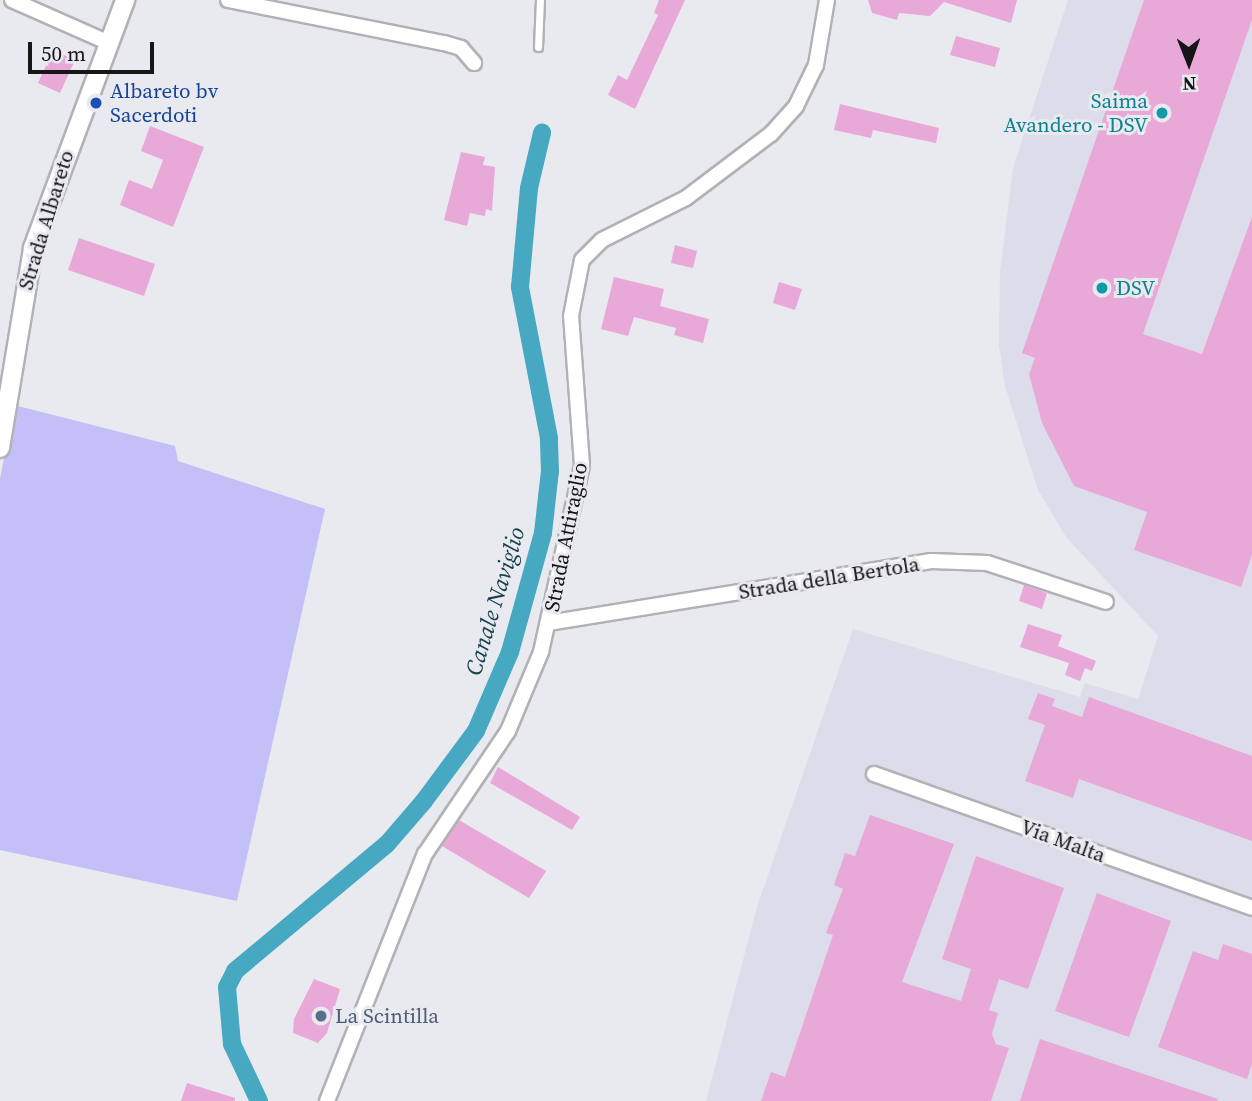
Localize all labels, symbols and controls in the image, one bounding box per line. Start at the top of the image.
scale bar [32,28,158,72]
north arrow [1154,28,1224,98]
text: 50 m [41,39,86,68]
text: N [1182,71,1197,97]
place label: Albareto bv Sacerdoti [110,78,218,128]
place label: Saima Avandero - DSV [1003,88,1148,138]
marker: Albareto bv Sacerdoti [88,95,104,111]
marker: Saima Avandero - DSV [1154,105,1170,121]
street label: Strada Albareto [13,147,79,293]
place label: DSV [1116,275,1155,301]
marker: DSV [1094,280,1110,296]
street label: Strada Attiraglio [539,460,593,614]
water label: Canale Naviglio [459,524,531,678]
street label: Strada della Bertola [737,551,921,605]
street label: Via Malta [1017,814,1109,868]
place label: La Scintilla [335,1003,439,1029]
marker: La Scintilla [313,1008,329,1024]

